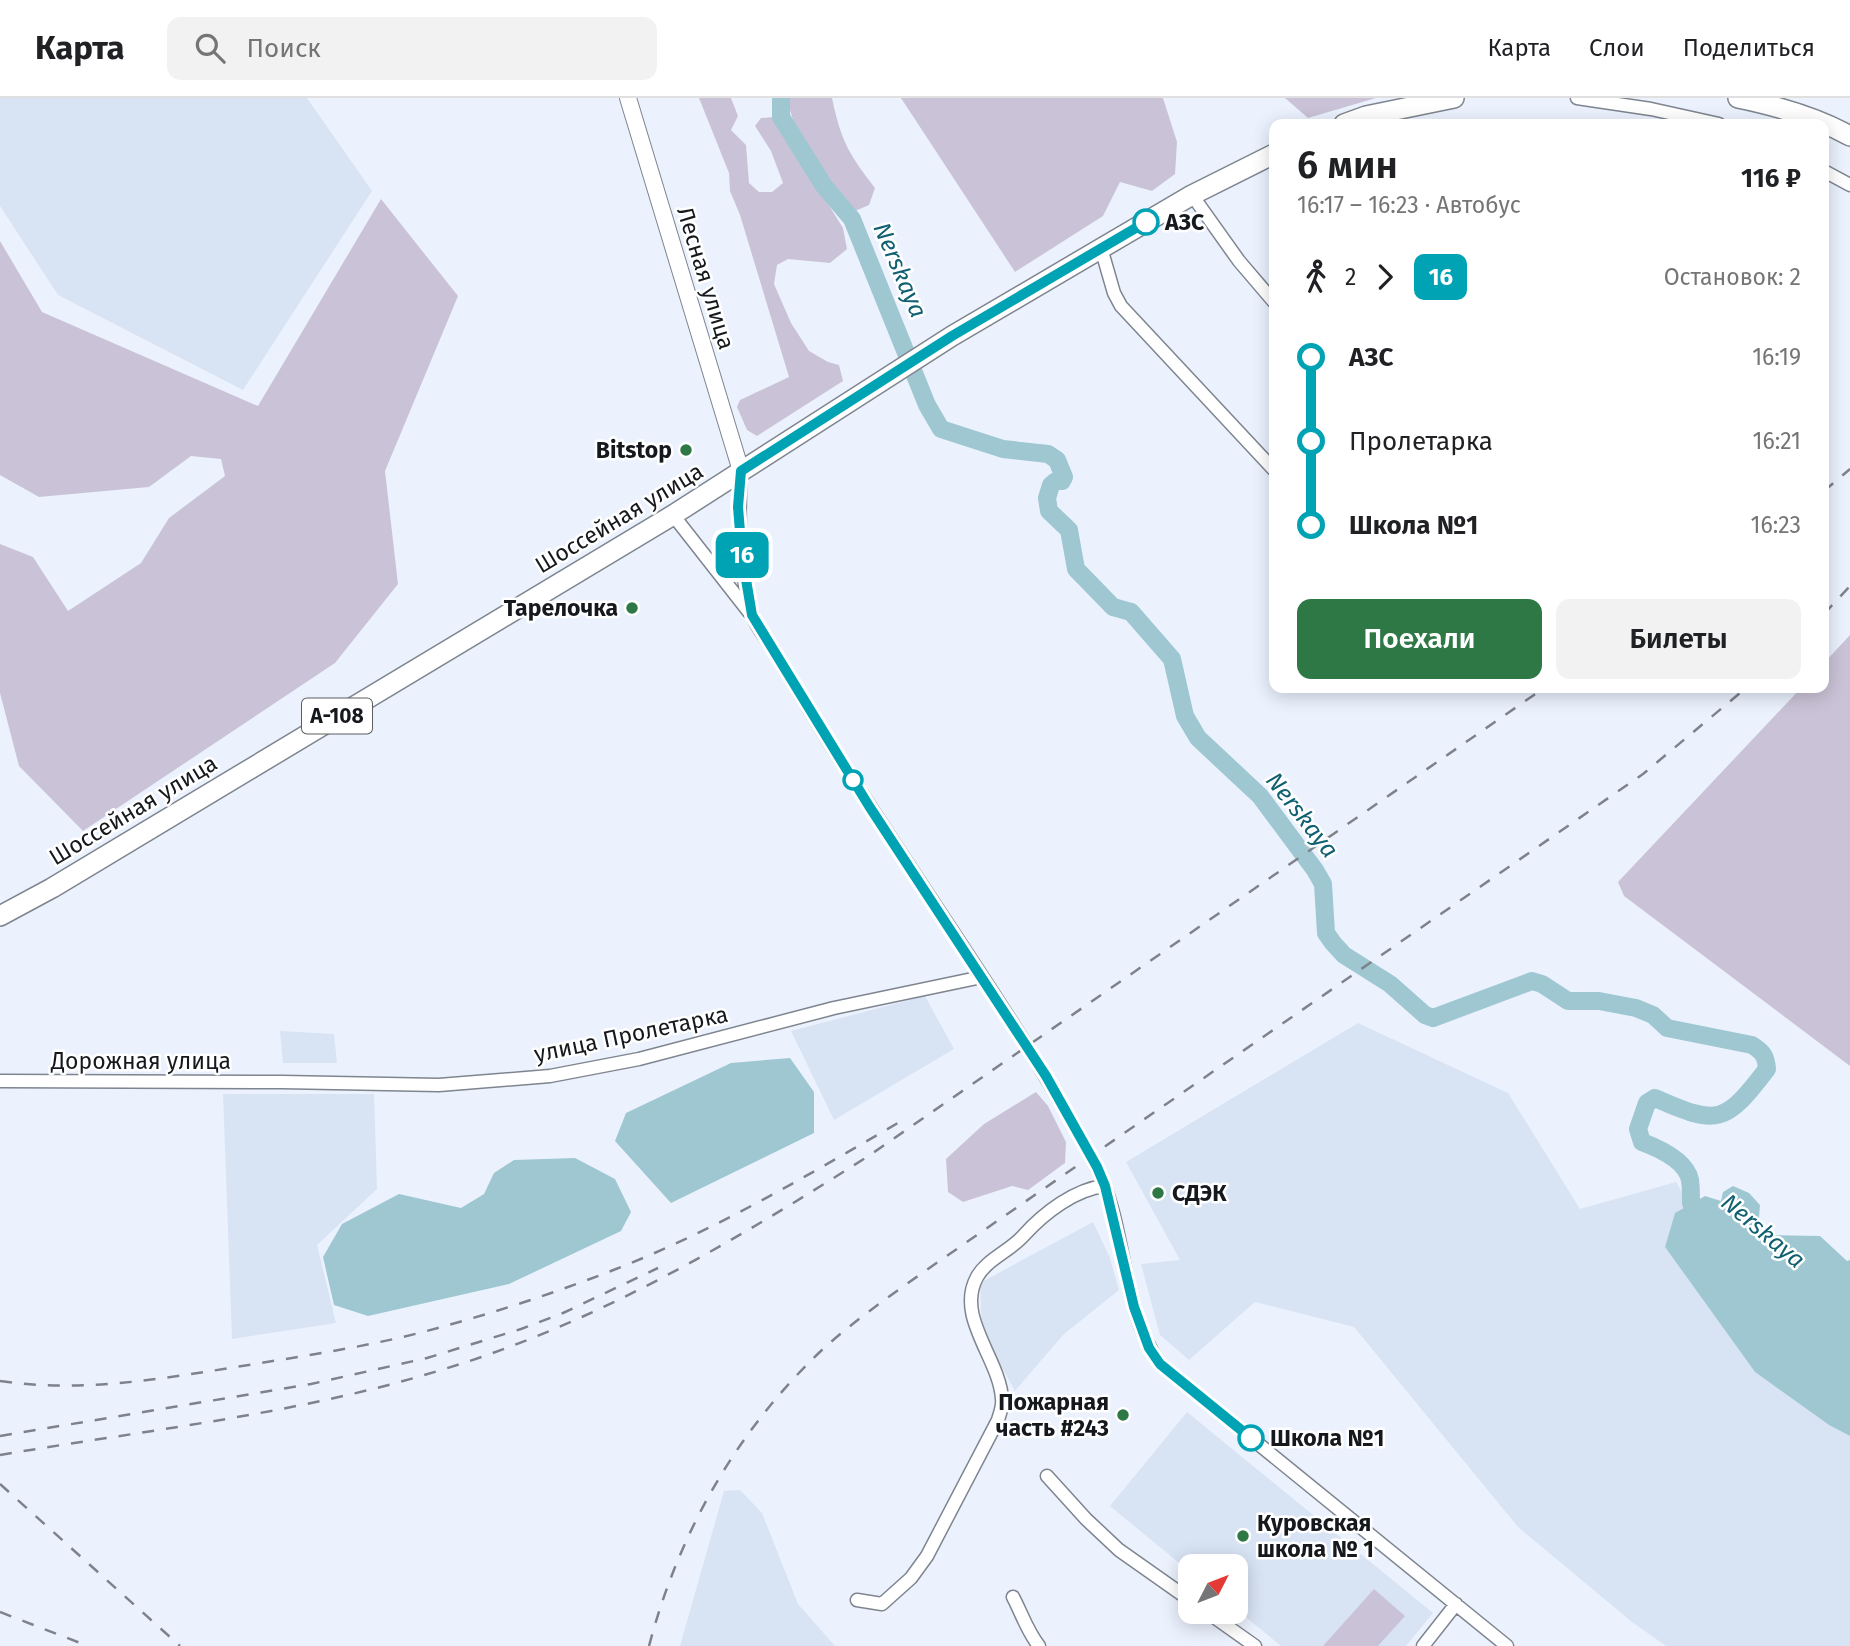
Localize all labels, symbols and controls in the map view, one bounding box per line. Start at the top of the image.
search box [167,17,657,80]
text: Карта [35,28,125,68]
icon: search [191,29,229,67]
text: Поиск [247,33,321,64]
text: Карта [1487,34,1551,62]
text: Слои [1589,34,1645,62]
text: Поделиться [1683,34,1815,62]
text: 6 мин [1297,142,1398,188]
text: 116 ₽ [1741,163,1801,194]
text: 16:17 – 16:23 · Автобус [1297,191,1521,219]
street label: Лесная улица [671,203,741,353]
place label: АЗС [1164,208,1205,236]
marker: АЗС [1133,209,1159,235]
water label: Nerskaya [868,218,932,322]
icon: walk [1297,258,1335,296]
icon: forward [1366,258,1404,296]
text: 2 [1345,263,1356,291]
text: 16 [1428,263,1453,291]
text: Остановок: 2 [1664,263,1801,291]
text: АЗС [1349,342,1393,373]
text: 16:19 [1752,343,1801,371]
text: Пролетарка [1349,426,1493,457]
text: 16:21 [1752,427,1801,455]
place label: Bitstop [596,436,672,464]
marker: Bitstop [678,442,694,458]
street label: Шоссейная улица [530,457,708,579]
text: Школа №1 [1349,510,1478,541]
text: 16:23 [1751,511,1801,539]
line badge: 16 [710,532,774,578]
text: 16 [730,541,754,569]
place label: Тарелочка [504,594,618,622]
button: Поехали [1297,599,1542,679]
button: Билеты [1556,599,1801,679]
marker: Тарелочка [624,600,640,616]
road number: А-108 [302,698,372,734]
street label: Шоссейная улица [44,749,222,871]
water label: Nerskaya [1260,767,1344,863]
unlabelled marker [843,770,863,790]
street label: улица Пролетарка [531,1000,731,1068]
street label: Дорожная улица [50,1047,231,1075]
place label: СДЭК [1172,1179,1227,1207]
marker: СДЭК [1150,1185,1166,1201]
water label: Nerskaya [1716,1188,1810,1274]
place label: Пожарная часть #243 [996,1388,1109,1442]
marker: Пожарная часть #243 [1115,1407,1131,1423]
place label: Школа №1 [1270,1424,1384,1452]
marker: Школа №1 [1238,1425,1264,1451]
place label: Куровская школа № 1 [1257,1509,1374,1563]
marker: Куровская школа № 1 [1235,1528,1251,1544]
north arrow [1178,1554,1248,1624]
map controls [1178,1554,1248,1624]

